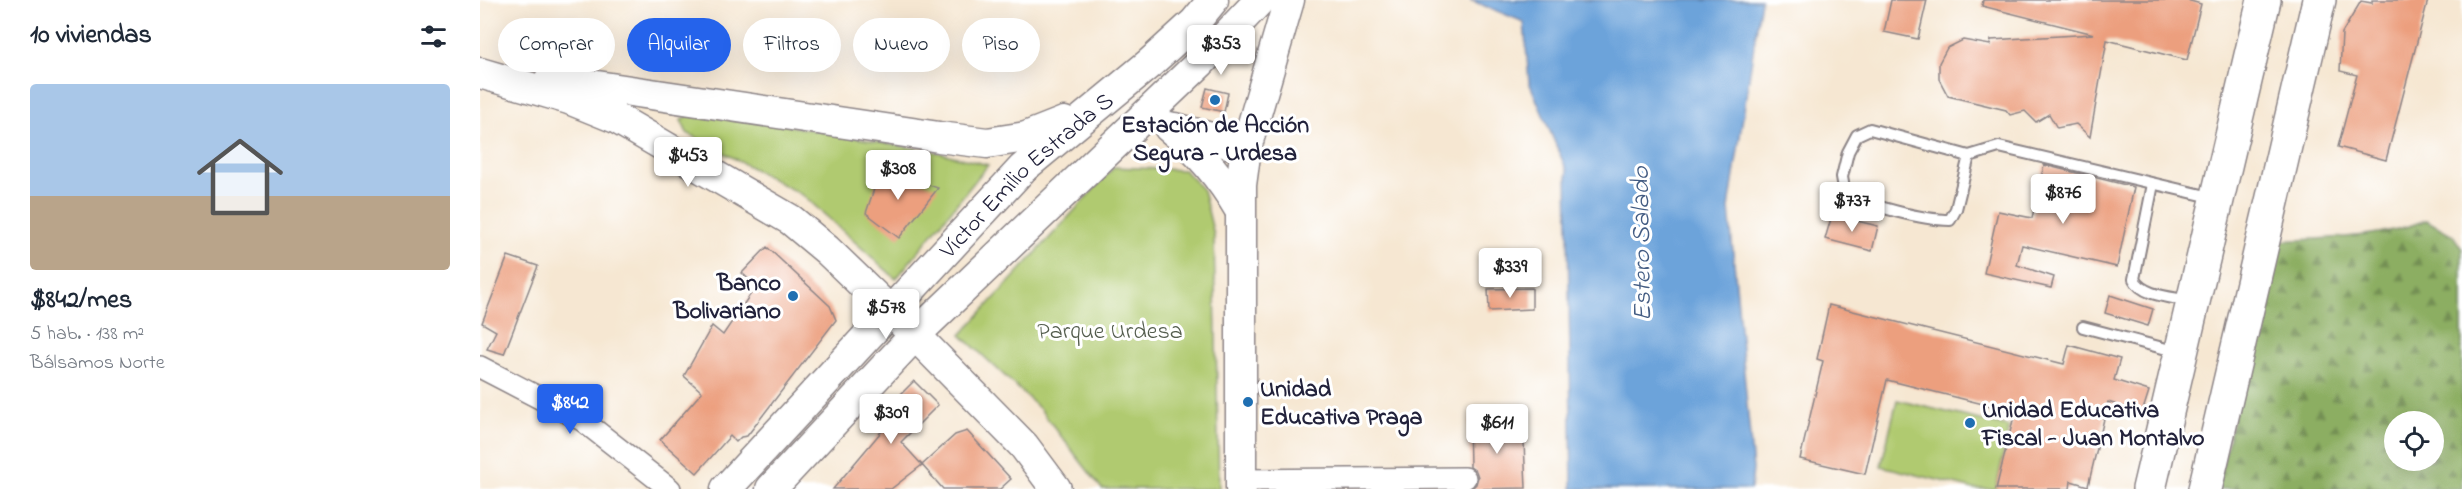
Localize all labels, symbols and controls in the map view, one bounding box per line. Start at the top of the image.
text: 10 viviendas [30,17,152,55]
chip: Comprar [498,18,615,72]
chip: Alquilar [627,18,731,72]
chip: Filtros [743,18,841,72]
chip: Nuevo [853,18,950,72]
chip: Piso [962,18,1040,72]
icon: filters [417,20,450,53]
pin: $353 [1185,25,1257,76]
text: $353 [1201,30,1241,59]
street label: Víctor Emilio Estrada S [932,85,1122,268]
marker: Estación de Acción Segura - Urdesa [1208,93,1222,107]
place label: Estación de Acción Segura - Urdesa [1121,109,1309,173]
icon: home [186,123,294,231]
pin: $453 [652,137,724,188]
text: $453 [668,142,708,171]
pin: $308 [862,150,934,201]
text: $308 [880,155,916,184]
water label: Estero Salado [1623,165,1663,322]
pin: $876 [2027,174,2099,225]
text: $876 [2045,179,2081,208]
pin: $737 [1816,182,1888,233]
text: $737 [1834,187,1870,216]
pin: $339 [1474,248,1546,299]
text: $339 [1493,253,1527,282]
place label: Banco Bolivariano [672,267,781,330]
text: $842/mes [30,282,132,320]
marker: Banco Bolivariano [786,289,800,303]
pin: $578 [850,289,922,340]
text: $578 [866,294,906,323]
park label: Parque Urdesa [1037,315,1183,350]
text: 5 hab. · 138 m² [30,320,144,349]
text: Bálsamos Norte [30,349,165,378]
place label: Unidad Educativa Praga [1260,373,1423,437]
pin: $842 [534,384,606,435]
text: $842 [551,389,589,418]
pin: $309 [855,394,927,445]
place label: Unidad Educativa Fiscal - Juan Montalvo [1981,394,2205,457]
marker: Unidad Educativa Praga [1241,395,1255,409]
text: $309 [873,399,909,428]
pin: $611 [1461,404,1533,455]
text: $611 [1480,409,1514,438]
map controls [2384,411,2444,471]
button: locate [2384,411,2444,471]
marker: Unidad Educativa Fiscal - Juan Montalvo [1963,416,1977,430]

